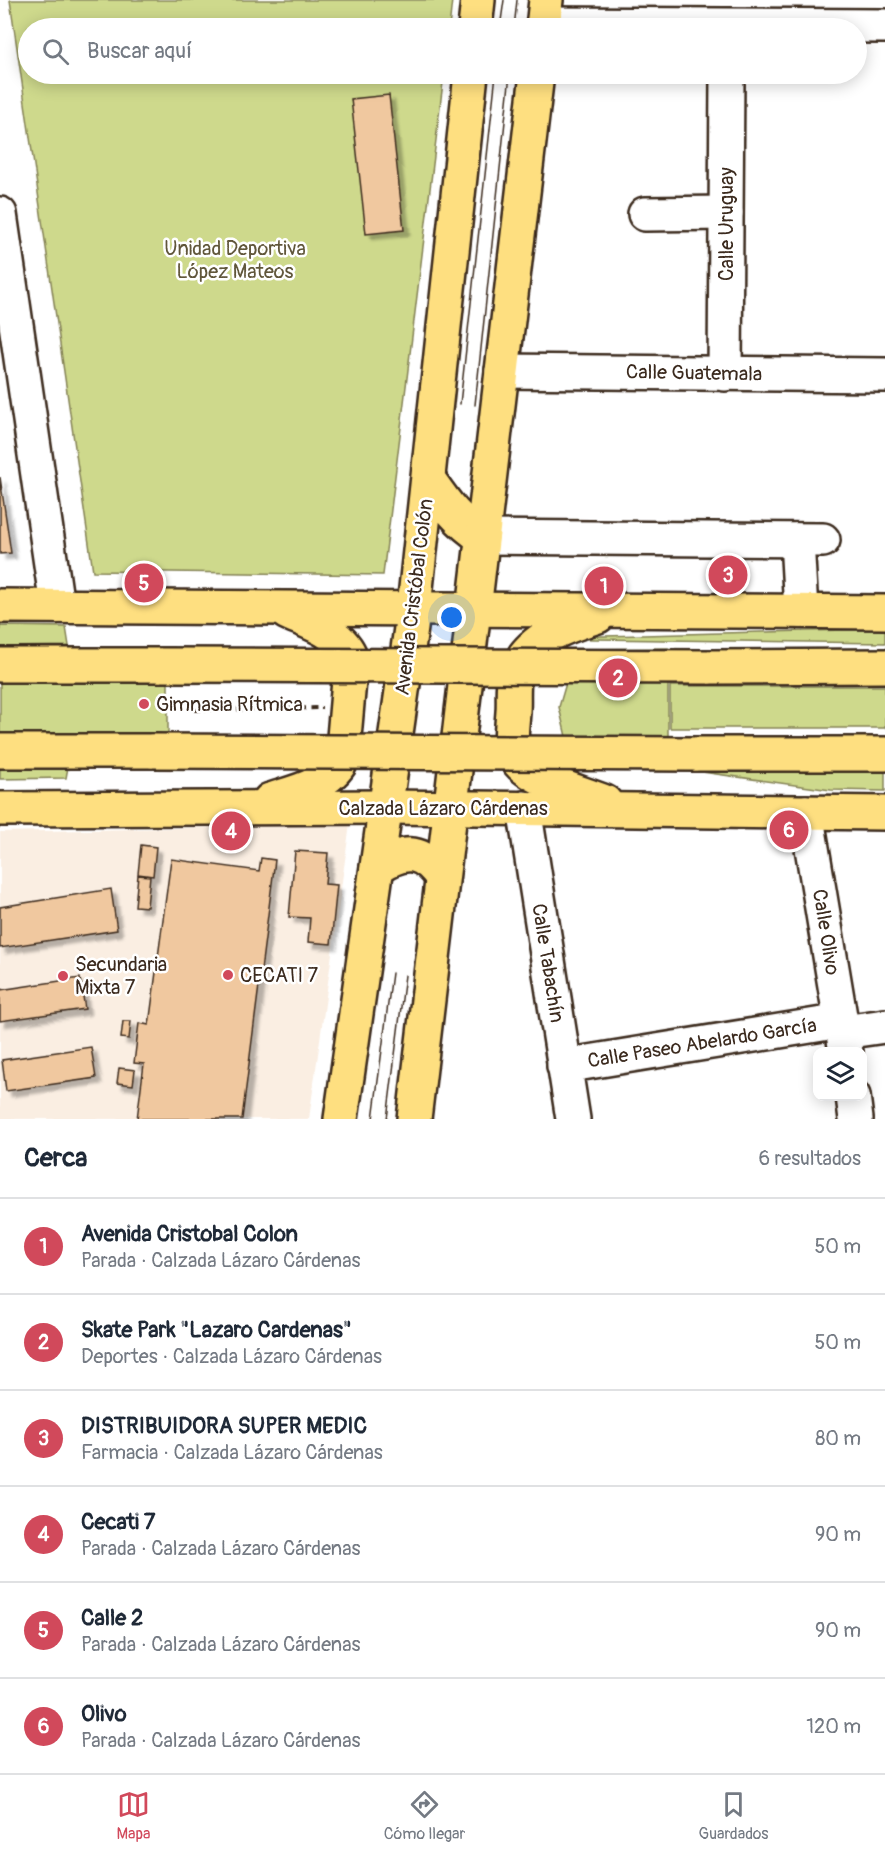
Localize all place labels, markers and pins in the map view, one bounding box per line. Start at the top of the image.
pin: 3 [708,552,748,598]
pin: 5 [124,560,164,606]
pin: 1 [584,564,624,608]
pin: 2 [598,656,638,700]
place label: Gimnasia Rítmica [156,692,303,717]
marker: Gimnasia Rítmica [137,697,151,711]
pin: 4 [212,808,250,854]
pin: 6 [770,808,808,852]
place label: Secundaria Mixta 7 [75,952,167,1000]
place label: CECATI 7 [240,963,319,988]
marker: CECATI 7 [221,968,235,982]
marker: Secundaria Mixta 7 [56,969,70,983]

